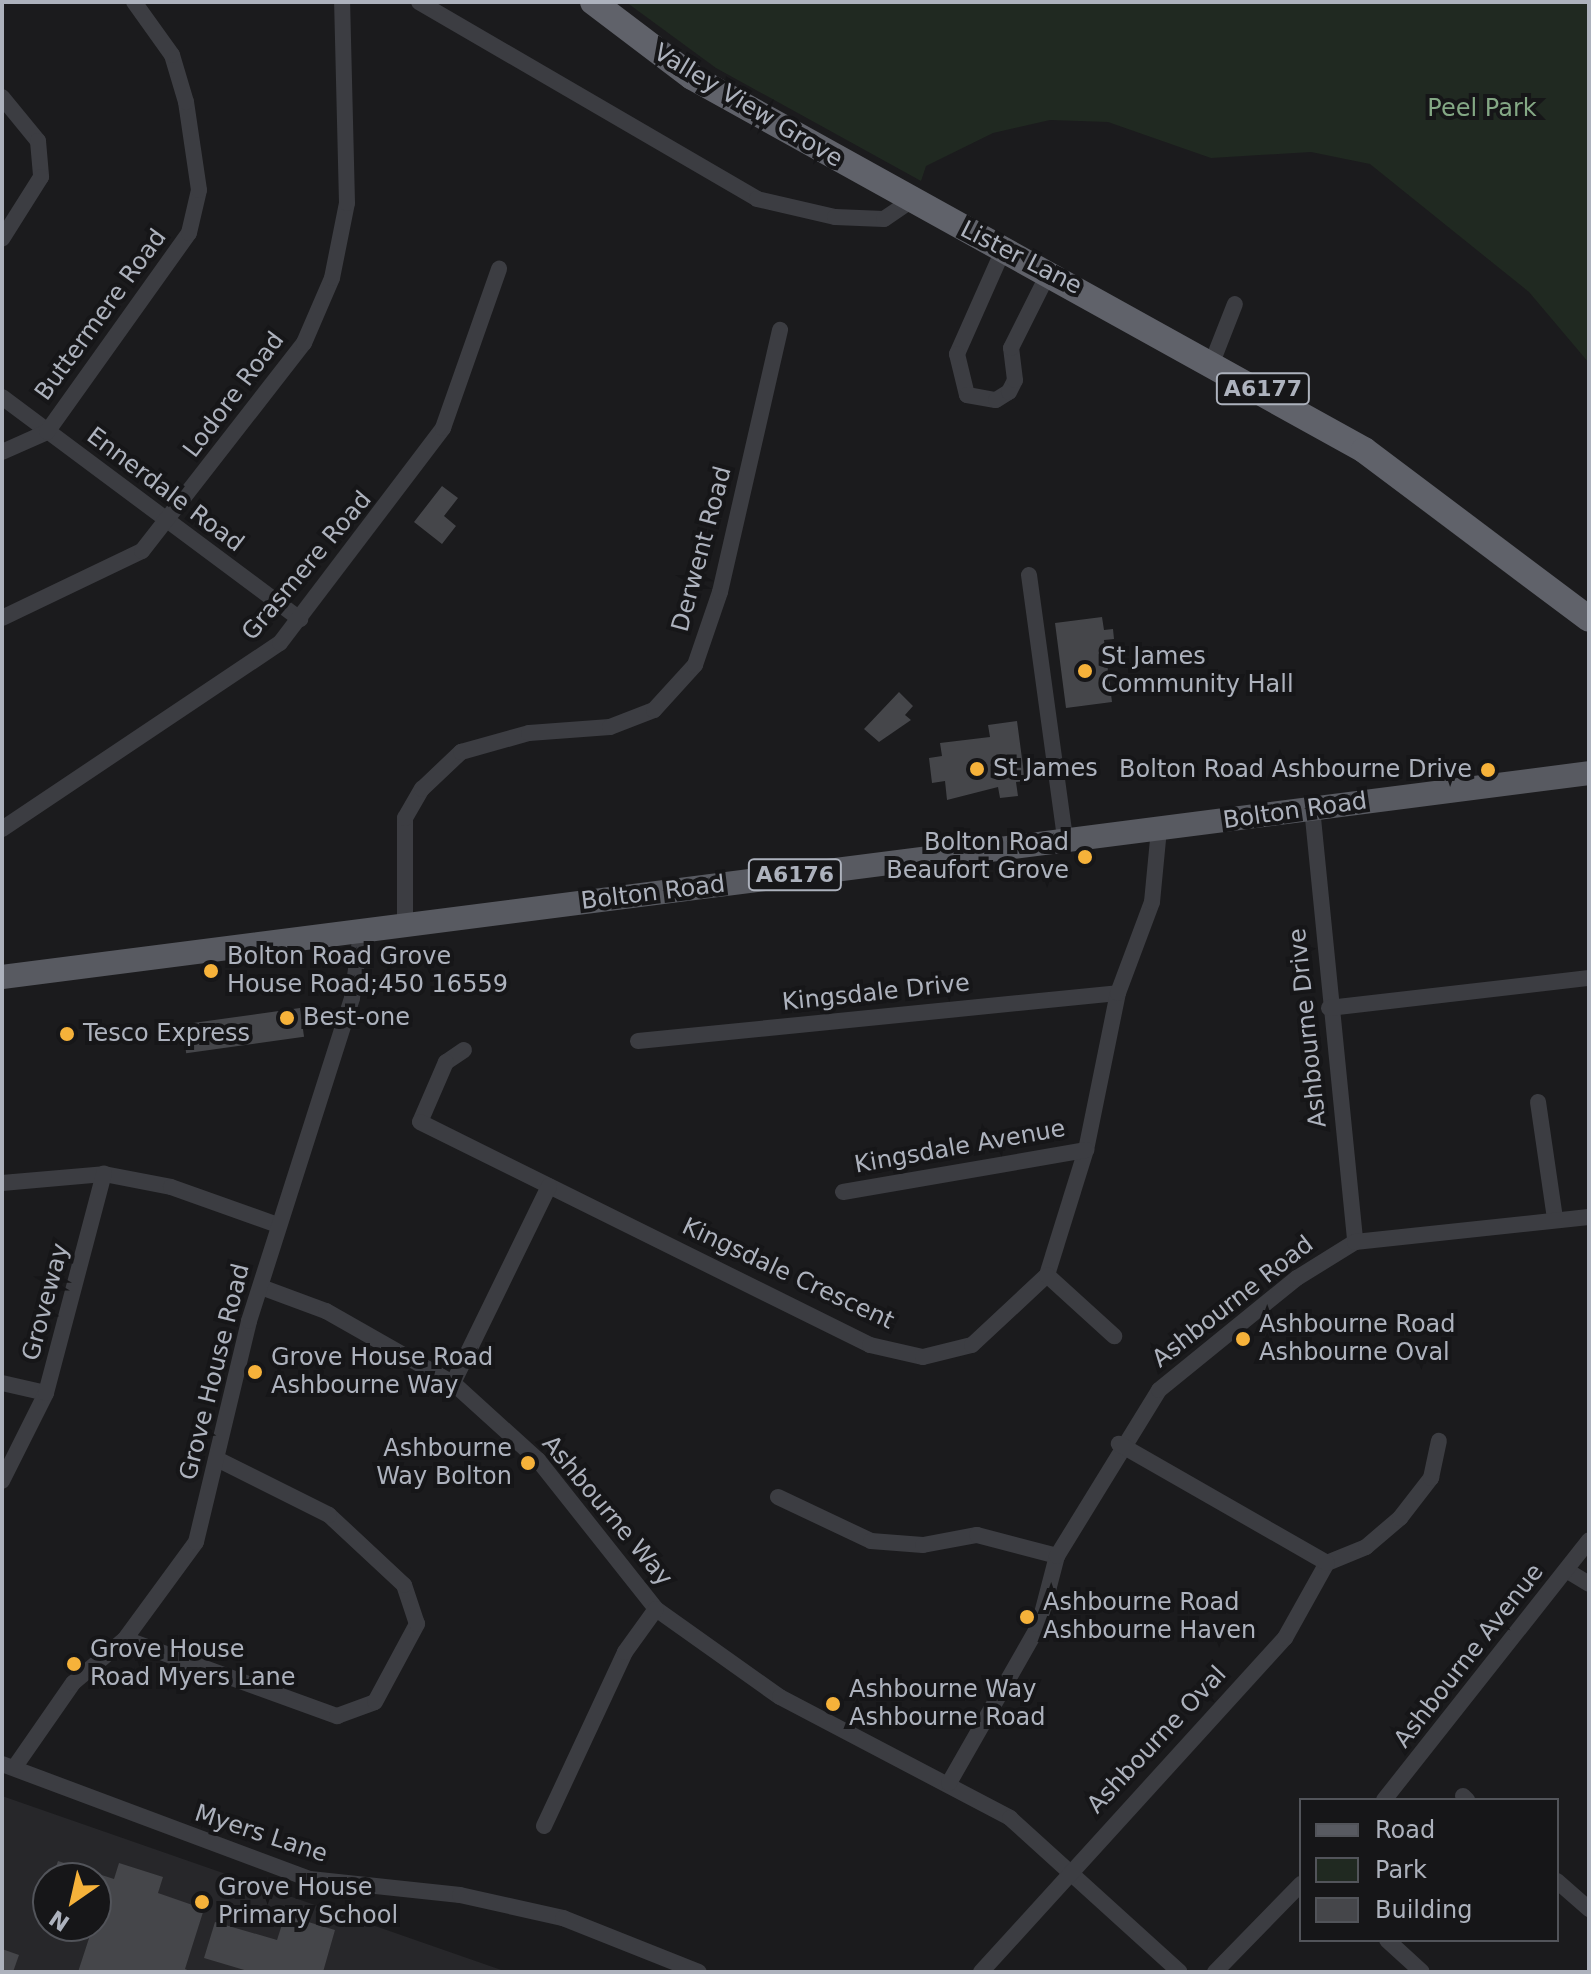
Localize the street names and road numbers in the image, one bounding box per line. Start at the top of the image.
street label: Valley View Grove [648,38,848,174]
street label: Lister Lane [956,215,1086,301]
street label: Buttermere Road [29,224,173,406]
street label: Lodore Road [178,327,290,463]
road number: A6177 [1215,371,1311,407]
street label: Ennerdale Road [81,422,249,558]
street label: Derwent Road [666,463,738,635]
street label: Grasmere Road [236,486,378,646]
street label: Bolton Road [1221,787,1369,835]
road number: A6176 [747,857,843,893]
street label: Bolton Road [579,870,727,916]
street label: Ashbourne Drive [1283,927,1333,1129]
street label: Kingsdale Drive [781,969,971,1017]
street label: Kingsdale Avenue [852,1114,1068,1180]
street label: Kingsdale Crescent [678,1212,898,1336]
street label: Ashbourne Road [1147,1230,1319,1374]
street label: Groveway [17,1240,75,1364]
street label: Grove House Road [174,1261,256,1483]
street label: Ashbourne Way [536,1430,678,1592]
street label: Ashbourne Avenue [1388,1558,1550,1754]
street label: Ashbourne Oval [1081,1660,1233,1820]
street label: Myers Lane [191,1799,331,1869]

